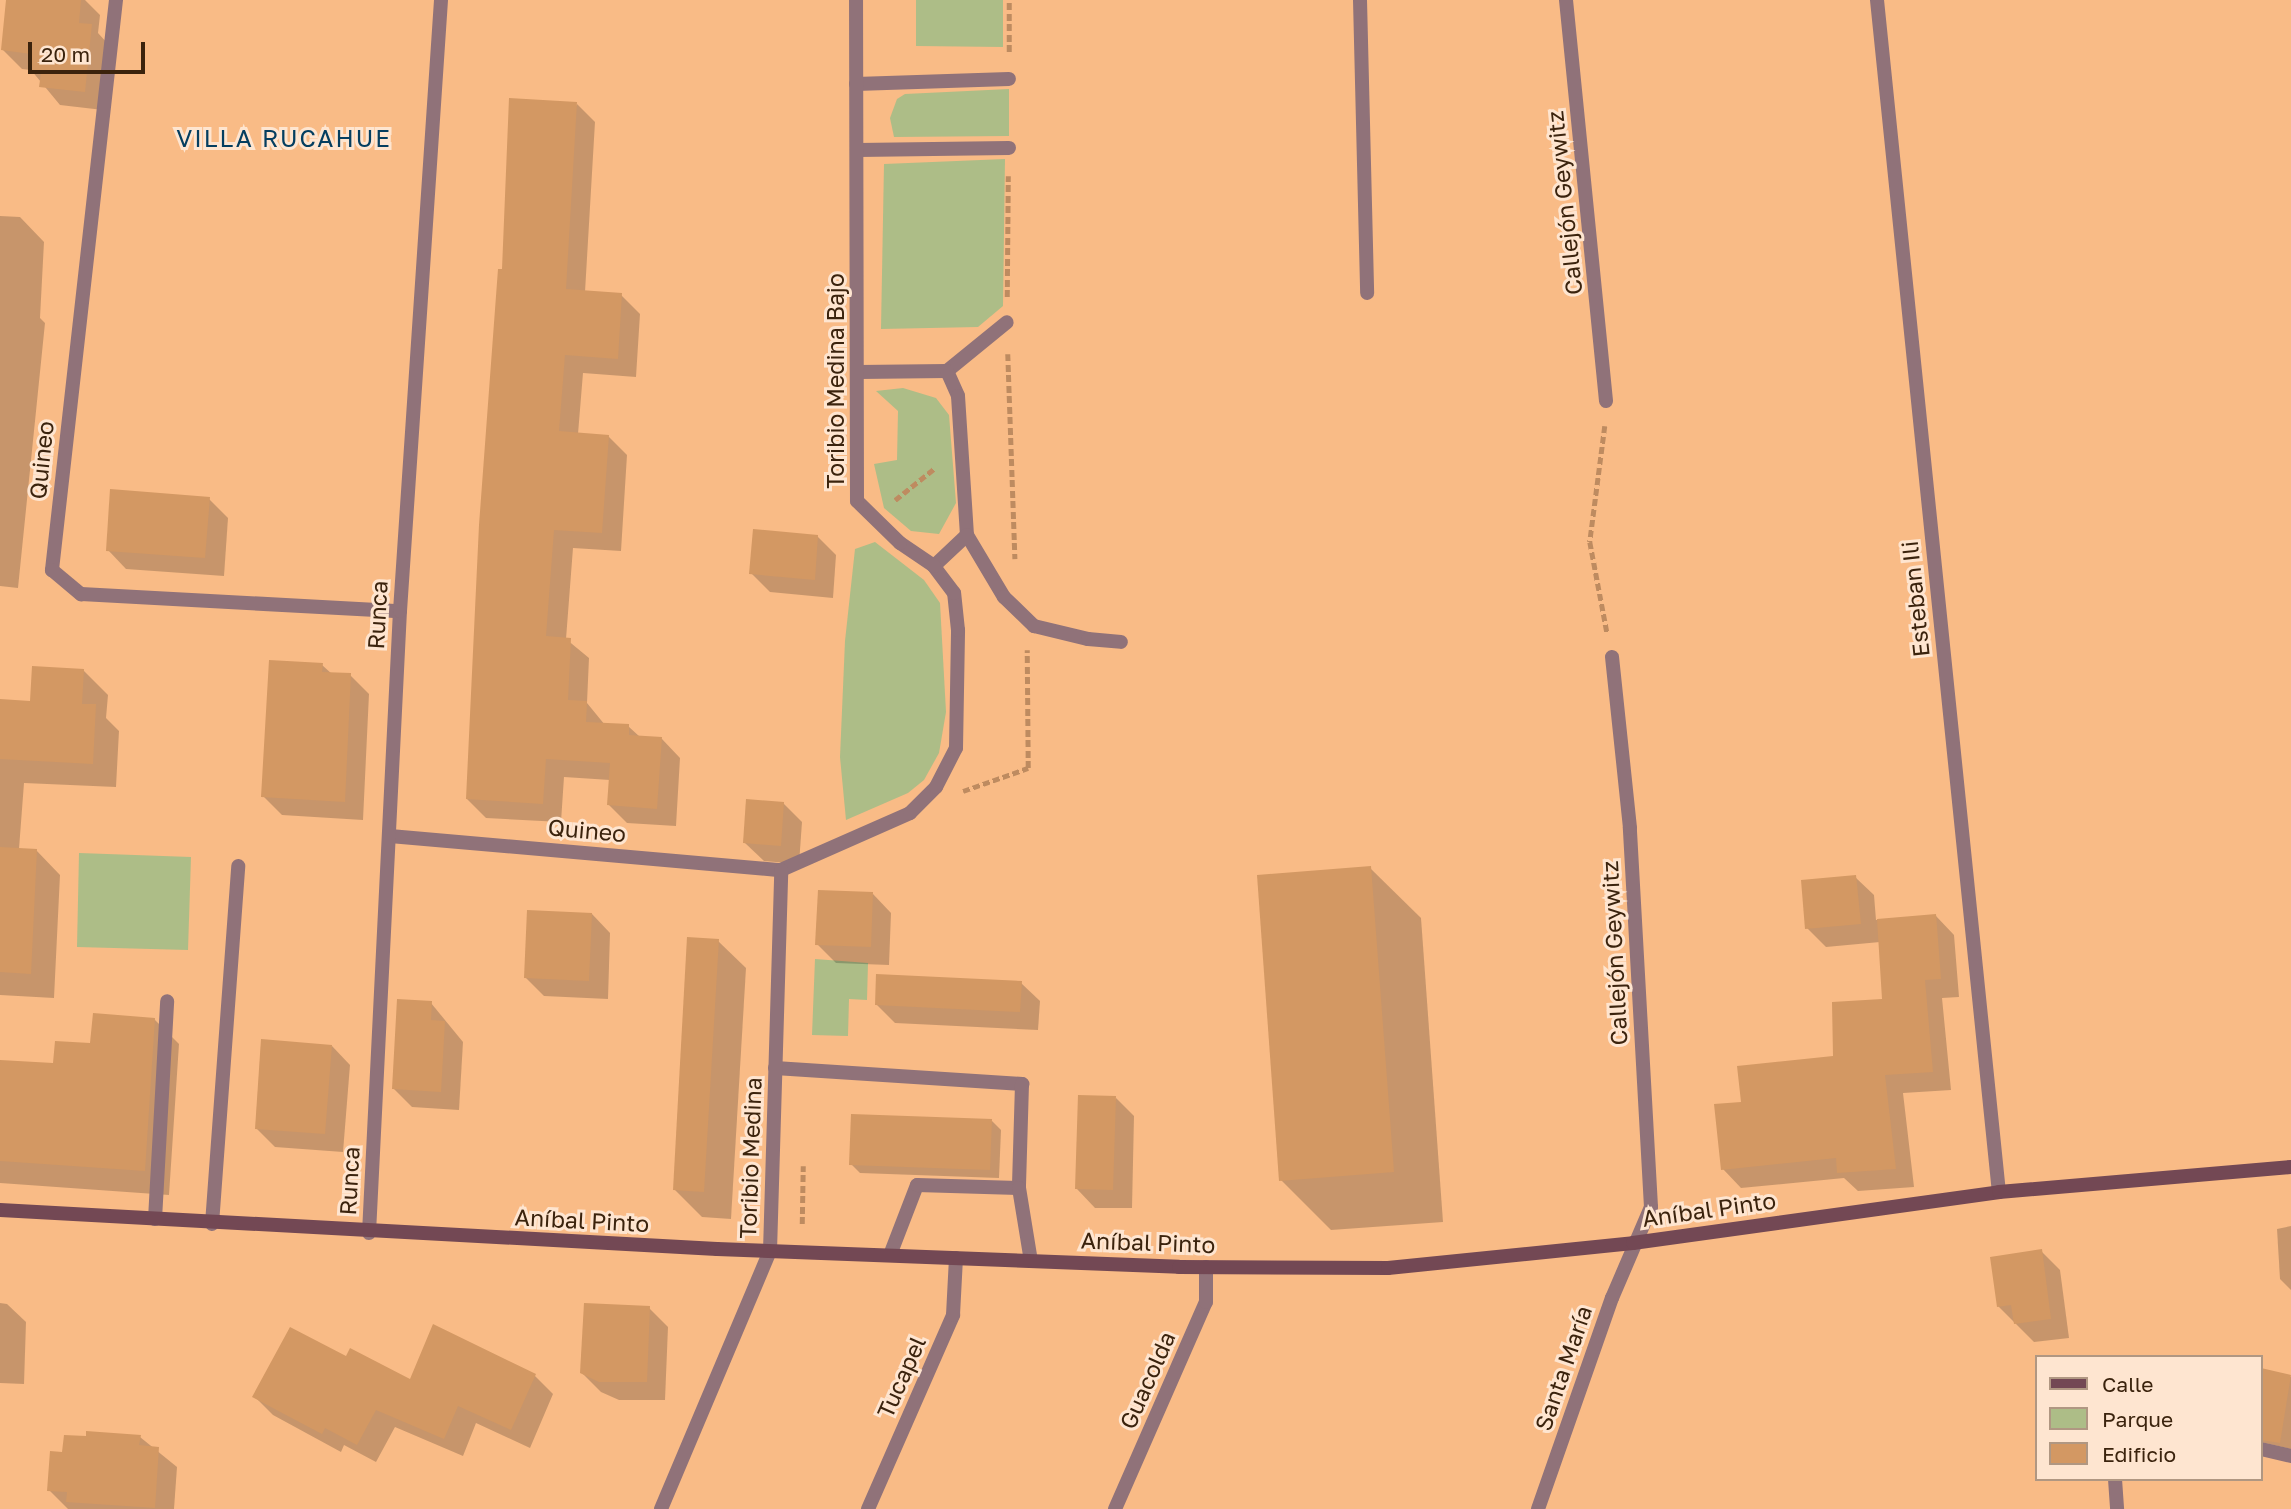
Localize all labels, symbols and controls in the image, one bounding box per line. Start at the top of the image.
scale bar [32,28,149,72]
text: 20 m [41,41,90,67]
street label: Callejón Geywitz [1541,110,1587,296]
district label: VILLA RUCAHUE [178,124,390,152]
street label: Toribio Medina Bajo [821,273,849,489]
street label: Quineo [23,420,59,500]
street label: Esteban Ili [1895,540,1935,658]
street label: Runca [361,580,393,650]
street label: Quineo [547,813,627,847]
street label: Callejón Geywitz [1595,860,1633,1046]
street label: Toribio Medina [733,1077,767,1239]
street label: Runca [333,1146,365,1216]
street label: Aníbal Pinto [1640,1186,1778,1232]
street label: Aníbal Pinto [514,1203,650,1237]
street label: Aníbal Pinto [1080,1226,1216,1258]
street label: Santa María [1529,1302,1597,1434]
street label: Guacolda [1113,1327,1181,1433]
street label: Tucapel [871,1332,931,1422]
legend [2036,1355,2263,1481]
text: Calle [2102,1371,2154,1397]
text: Parque [2102,1406,2173,1432]
text: Edificio [2102,1441,2176,1467]

